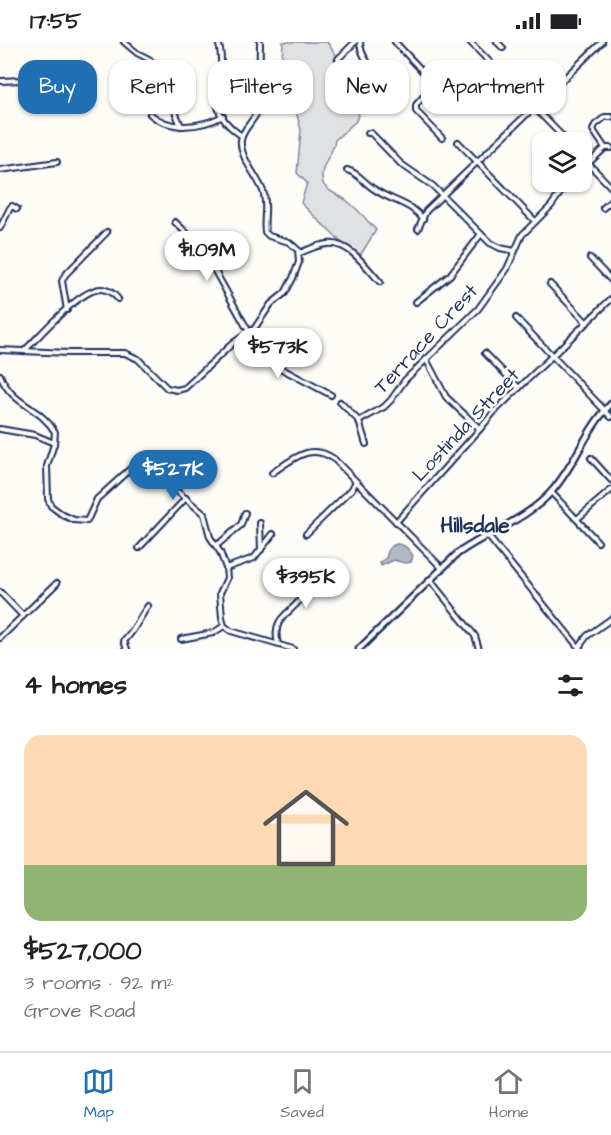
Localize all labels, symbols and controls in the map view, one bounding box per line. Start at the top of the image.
text: 17:55 [30,6,81,37]
chip: Buy [18,60,97,114]
chip: Rent [109,60,196,114]
chip: Filters [208,60,313,114]
chip: New [325,60,409,114]
chip: Apartment [421,60,566,114]
map controls [532,132,592,192]
button: layers [532,132,592,192]
pin: $1.09M [158,231,256,282]
text: $1.09M [178,236,236,264]
street label: Terrace Crest [368,278,484,400]
pin: $573K [236,328,320,379]
text: $573K [248,333,308,361]
street label: Lostinda Street [406,362,526,488]
pin: $527K [131,450,215,501]
text: $527K [142,455,204,483]
district label: Hillsdale [440,511,510,540]
pin: $395K [264,558,348,609]
text: $395K [277,563,335,591]
text: 4 homes [24,667,127,703]
icon: filters [554,669,587,702]
icon: home [252,774,360,882]
text: $527,000 [24,933,142,969]
text: 3 rooms · 92 m² [24,969,174,997]
text: Grove Road [24,997,135,1025]
tab: Map [82,1065,115,1123]
tab: Saved [280,1065,324,1123]
tab: Home [489,1065,529,1123]

